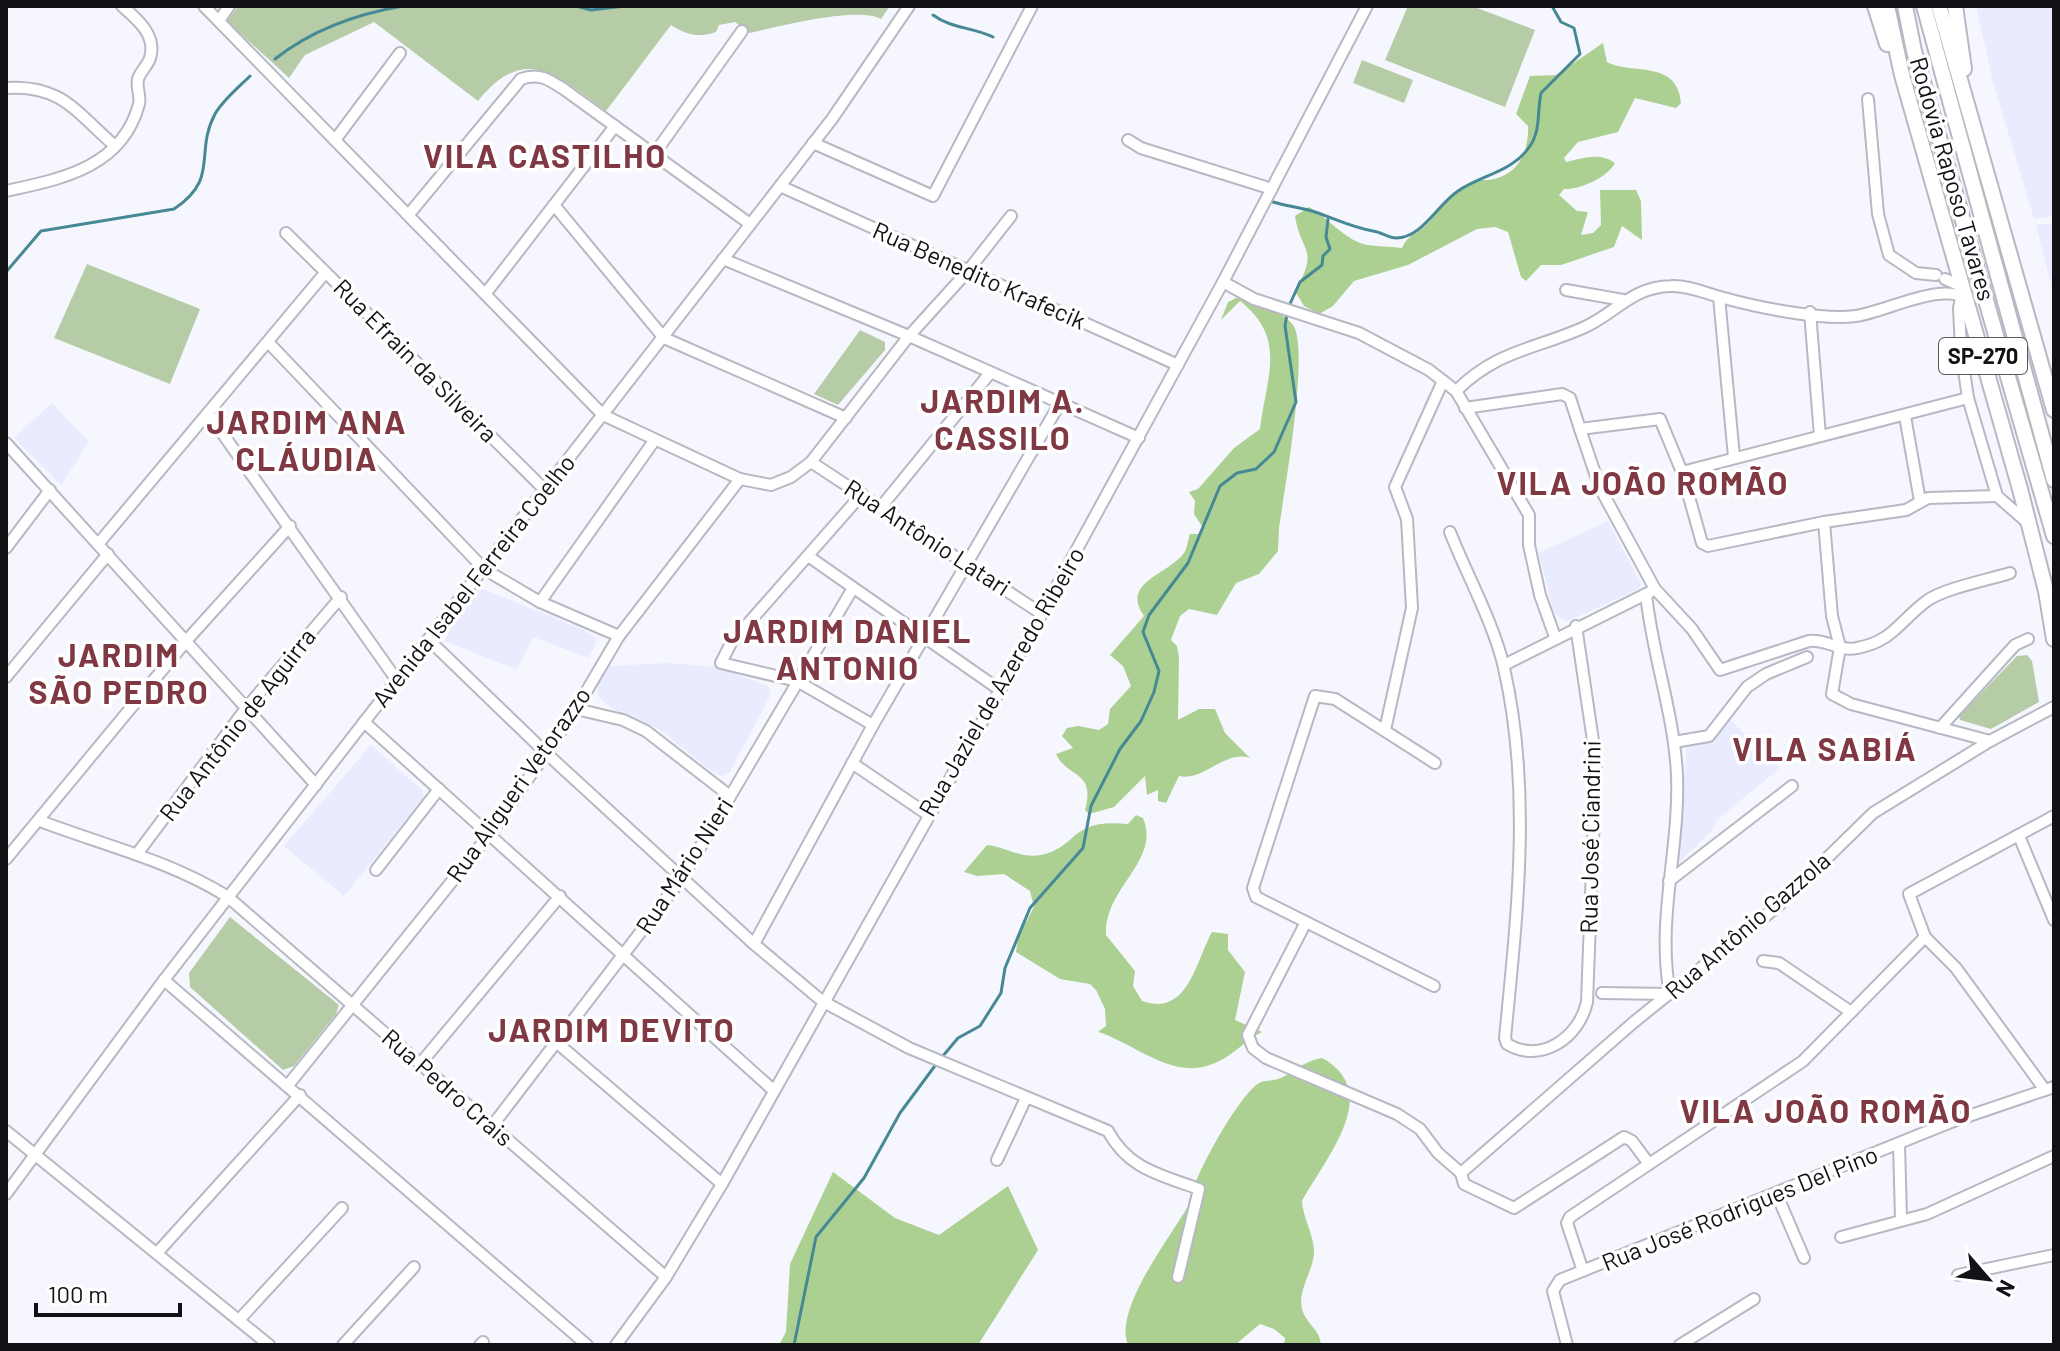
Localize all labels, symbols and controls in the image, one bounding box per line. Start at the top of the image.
street label: Rodovia Raposo Tavares [1905,53,2002,304]
district label: VILA CASTILHO [423,136,667,174]
street label: Rua Benedito Krafecik [869,215,1091,335]
street label: Rua Efrain da Silveira [328,272,504,448]
road number: SP-270 [1939,338,2027,374]
district label: JARDIM A. CASSILO [921,381,1085,456]
district label: JARDIM ANA CLÁUDIA [207,402,407,477]
street label: Avenida Isabel Ferreira Coelho [365,448,580,712]
district label: VILA JOÃO ROMÃO [1496,463,1790,501]
street label: Rua Antônio Latari [839,472,1016,601]
street label: Rua Jaziel de Azeredo Ribeiro [912,541,1090,821]
district label: JARDIM DANIEL ANTONIO [723,611,973,686]
street label: Rua Antônio de Aguirra [153,622,321,826]
district label: JARDIM SÃO PEDRO [28,635,210,710]
street label: Rua Aligueri Vetorazzo [440,681,596,887]
district label: VILA SABIÁ [1732,729,1918,767]
street label: Rua José Ciandrini [1573,740,1606,934]
street label: Rua Mário Nieri [629,792,739,939]
street label: Rua Antônio Gazzola [1659,845,1836,1004]
district label: JARDIM DEVITO [488,1010,736,1048]
street label: Rua Pedro Crais [377,1022,519,1152]
district label: VILA JOÃO ROMÃO [1679,1091,1973,1129]
street label: Rua José Rodrigues Del Pino [1597,1139,1882,1276]
north arrow [1948,1239,2028,1319]
scale bar [36,1267,180,1317]
text: N [1992,1276,2021,1301]
text: 100 m [48,1279,108,1308]

